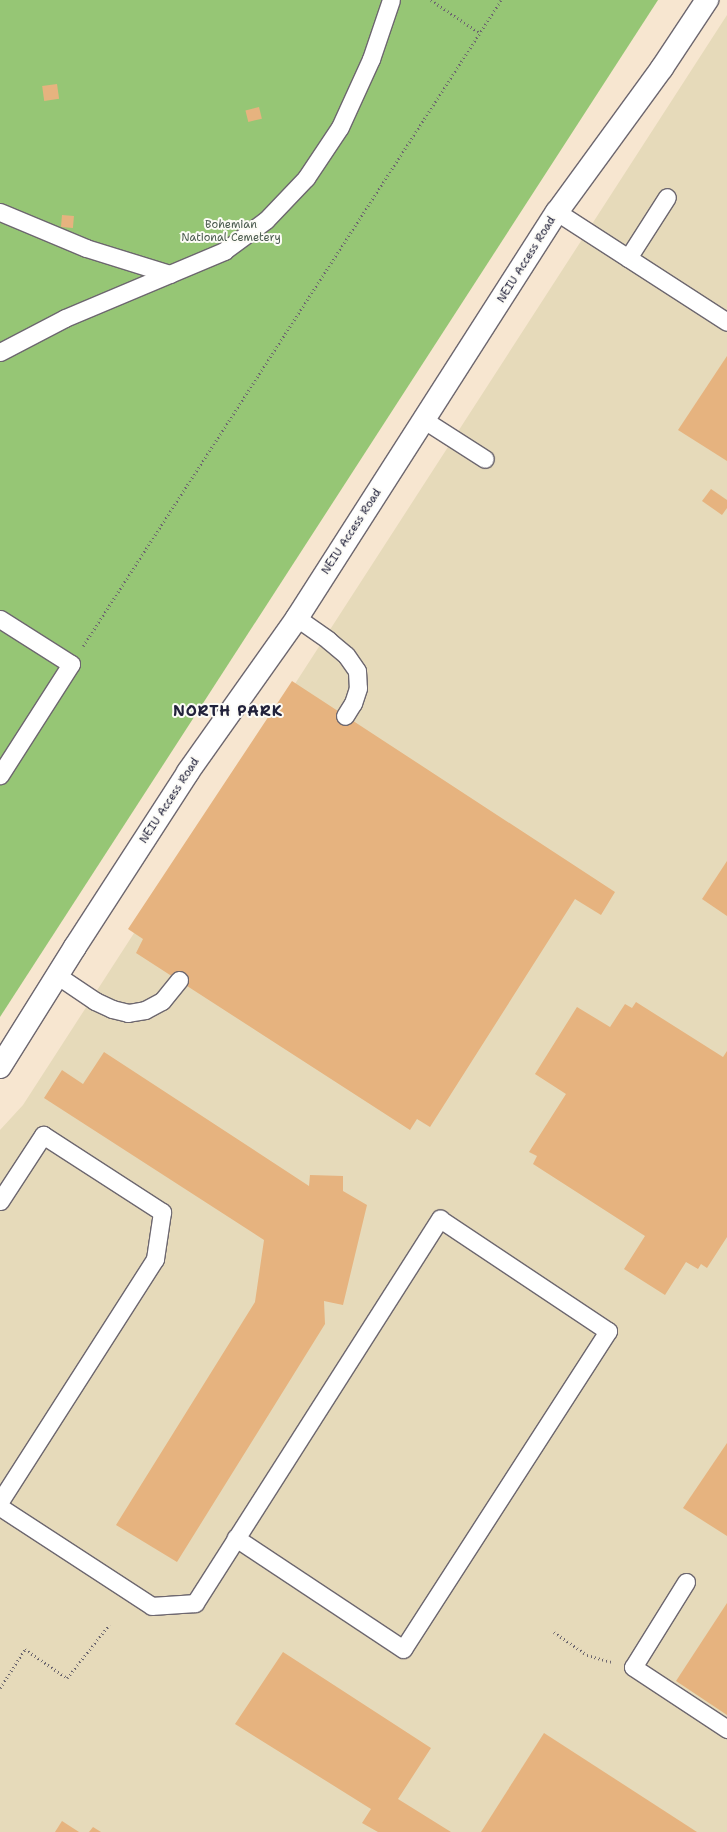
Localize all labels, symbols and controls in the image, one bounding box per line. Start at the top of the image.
street label: NEIU Access Road [495,214,559,306]
park label: Bohemian National Cemetery [181,219,281,245]
street label: NEIU Access Road [319,487,385,577]
district label: NORTH PARK [173,703,283,721]
street label: NEIU Access Road [137,756,203,846]

